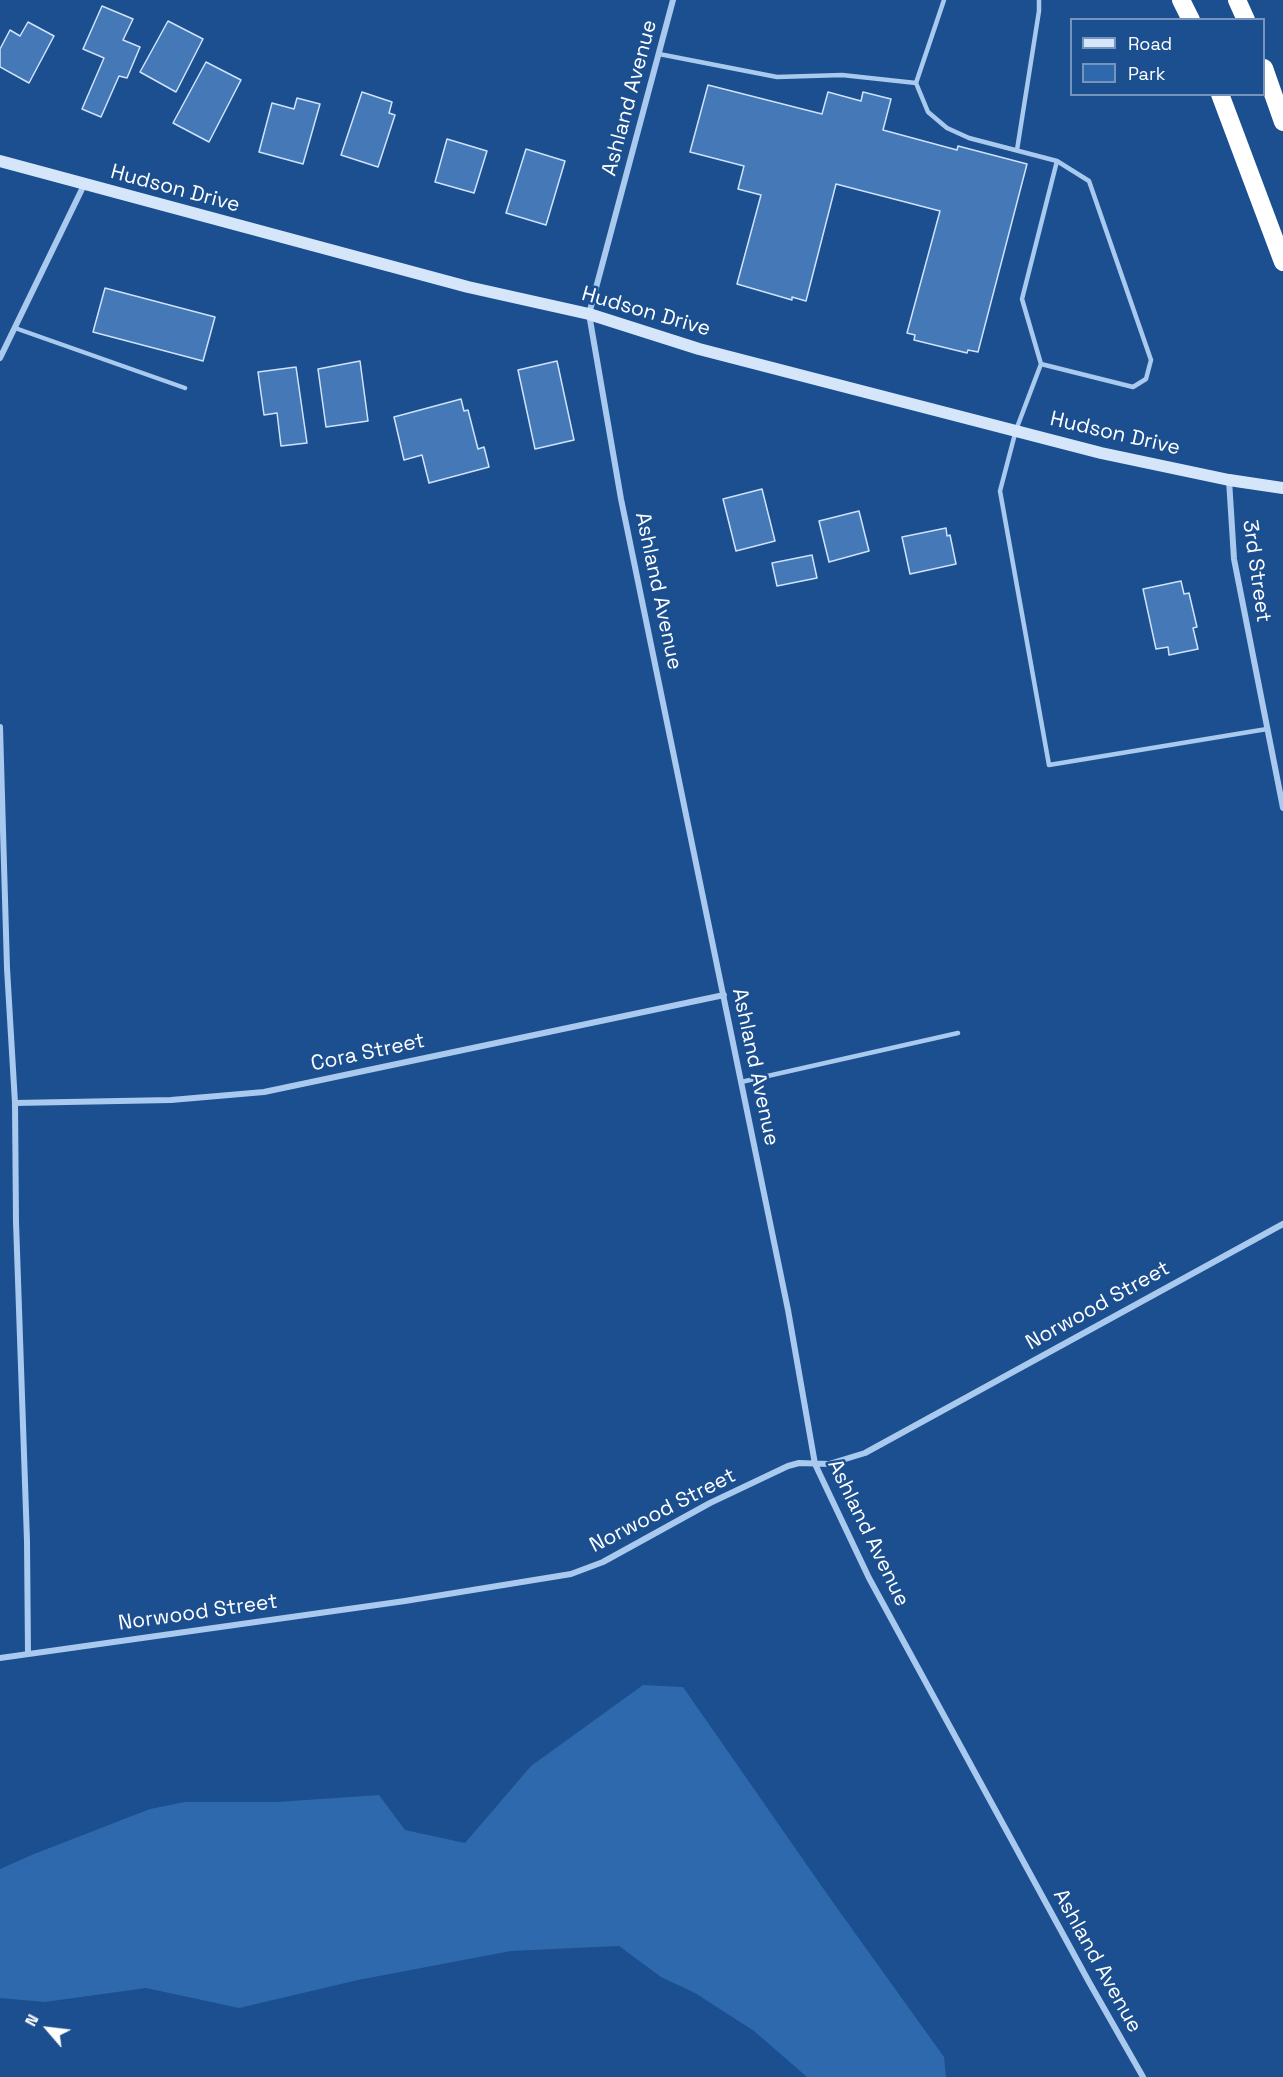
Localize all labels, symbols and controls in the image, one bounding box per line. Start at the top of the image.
street label: Ashland Avenue [597,17,663,179]
legend [1070,18,1265,96]
text: Road [1128,32,1172,55]
text: Park [1128,62,1165,85]
street label: Hudson Drive [108,160,242,218]
street label: Hudson Drive [579,282,713,342]
street label: Hudson Drive [1047,407,1183,461]
street label: Ashland Avenue [629,510,687,672]
street label: 3rd Street [1236,518,1276,624]
street label: Ashland Avenue [726,986,784,1148]
street label: Cora Street [309,1029,427,1077]
street label: Norwood Street [1022,1256,1174,1356]
street label: Ashland Avenue [822,1455,914,1611]
street label: Norwood Street [586,1463,740,1559]
street label: Norwood Street [117,1589,279,1637]
street label: Ashland Avenue [1047,1885,1147,2037]
north arrow [18,1999,78,2059]
text: N [20,2011,43,2030]

